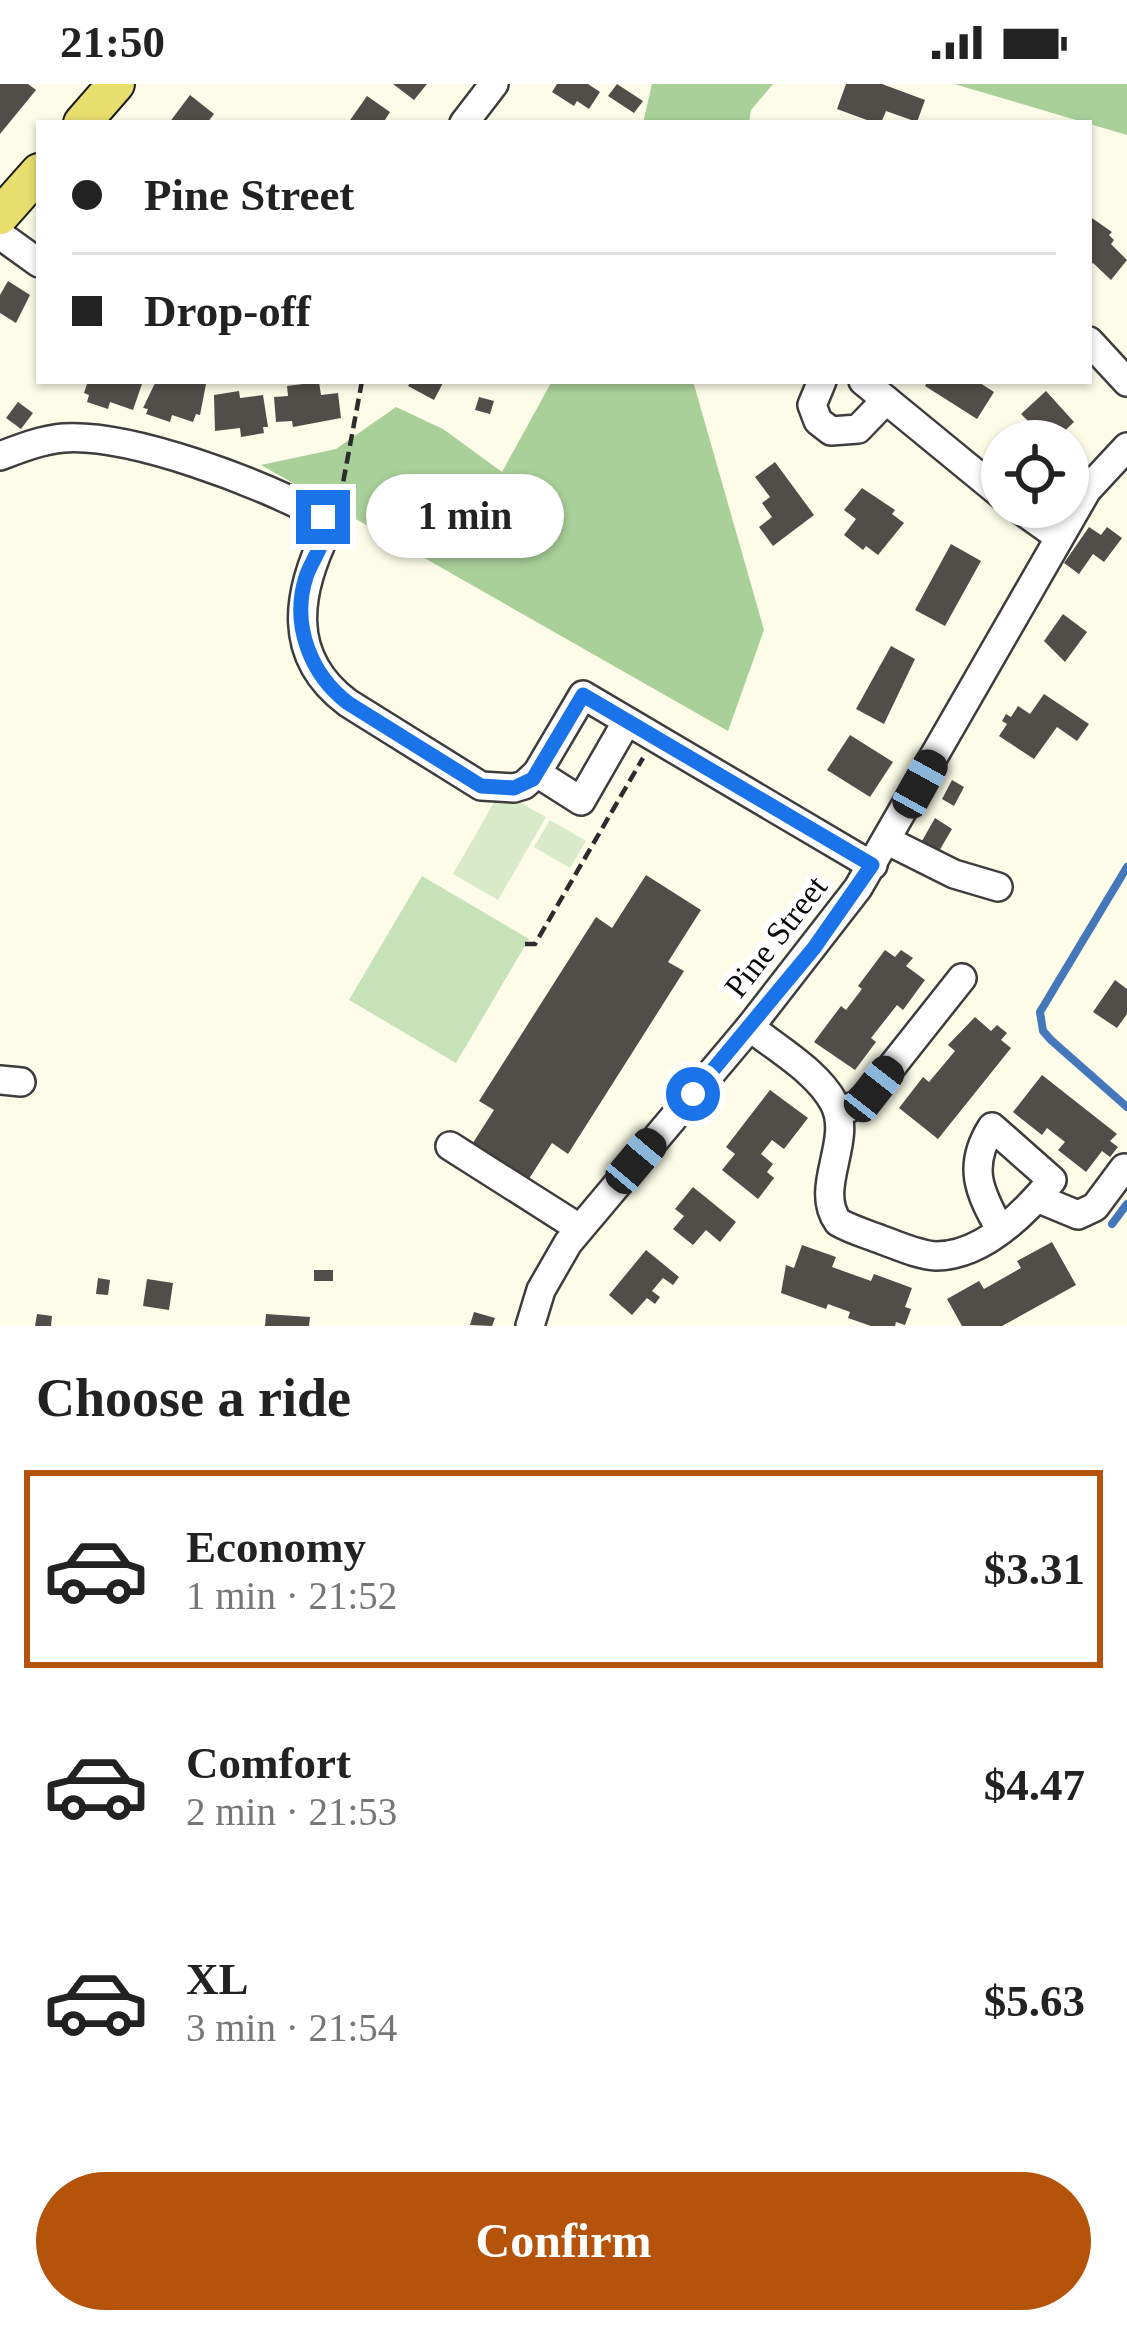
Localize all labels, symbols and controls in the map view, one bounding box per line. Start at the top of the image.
text: 21:50 [60,17,165,67]
text: Pine Street [144,170,354,220]
text: Drop-off [144,286,311,336]
map controls [981,420,1089,528]
button: locate [981,420,1089,528]
callout: 1 min [365,475,563,559]
route end [296,490,350,544]
text: 1 min [418,494,512,537]
car [887,744,953,824]
street label: Pine Street [717,869,834,1004]
car [838,1050,910,1128]
route start [666,1067,720,1121]
car [599,1122,673,1200]
text: Choose a ride [36,1368,351,1428]
icon: car [42,1515,150,1623]
text: Economy [186,1522,366,1572]
text: $3.31 [984,1544,1085,1594]
text: 1 min · 21:52 [186,1574,397,1617]
icon: car [42,1731,150,1839]
text: Comfort [186,1738,351,1788]
text: $4.47 [984,1760,1085,1810]
text: 2 min · 21:53 [186,1790,397,1833]
icon: car [42,1947,150,2055]
text: XL [186,1954,249,2004]
text: $5.63 [984,1976,1085,2026]
text: 3 min · 21:54 [186,2006,397,2049]
button: Confirm [36,2172,1091,2310]

